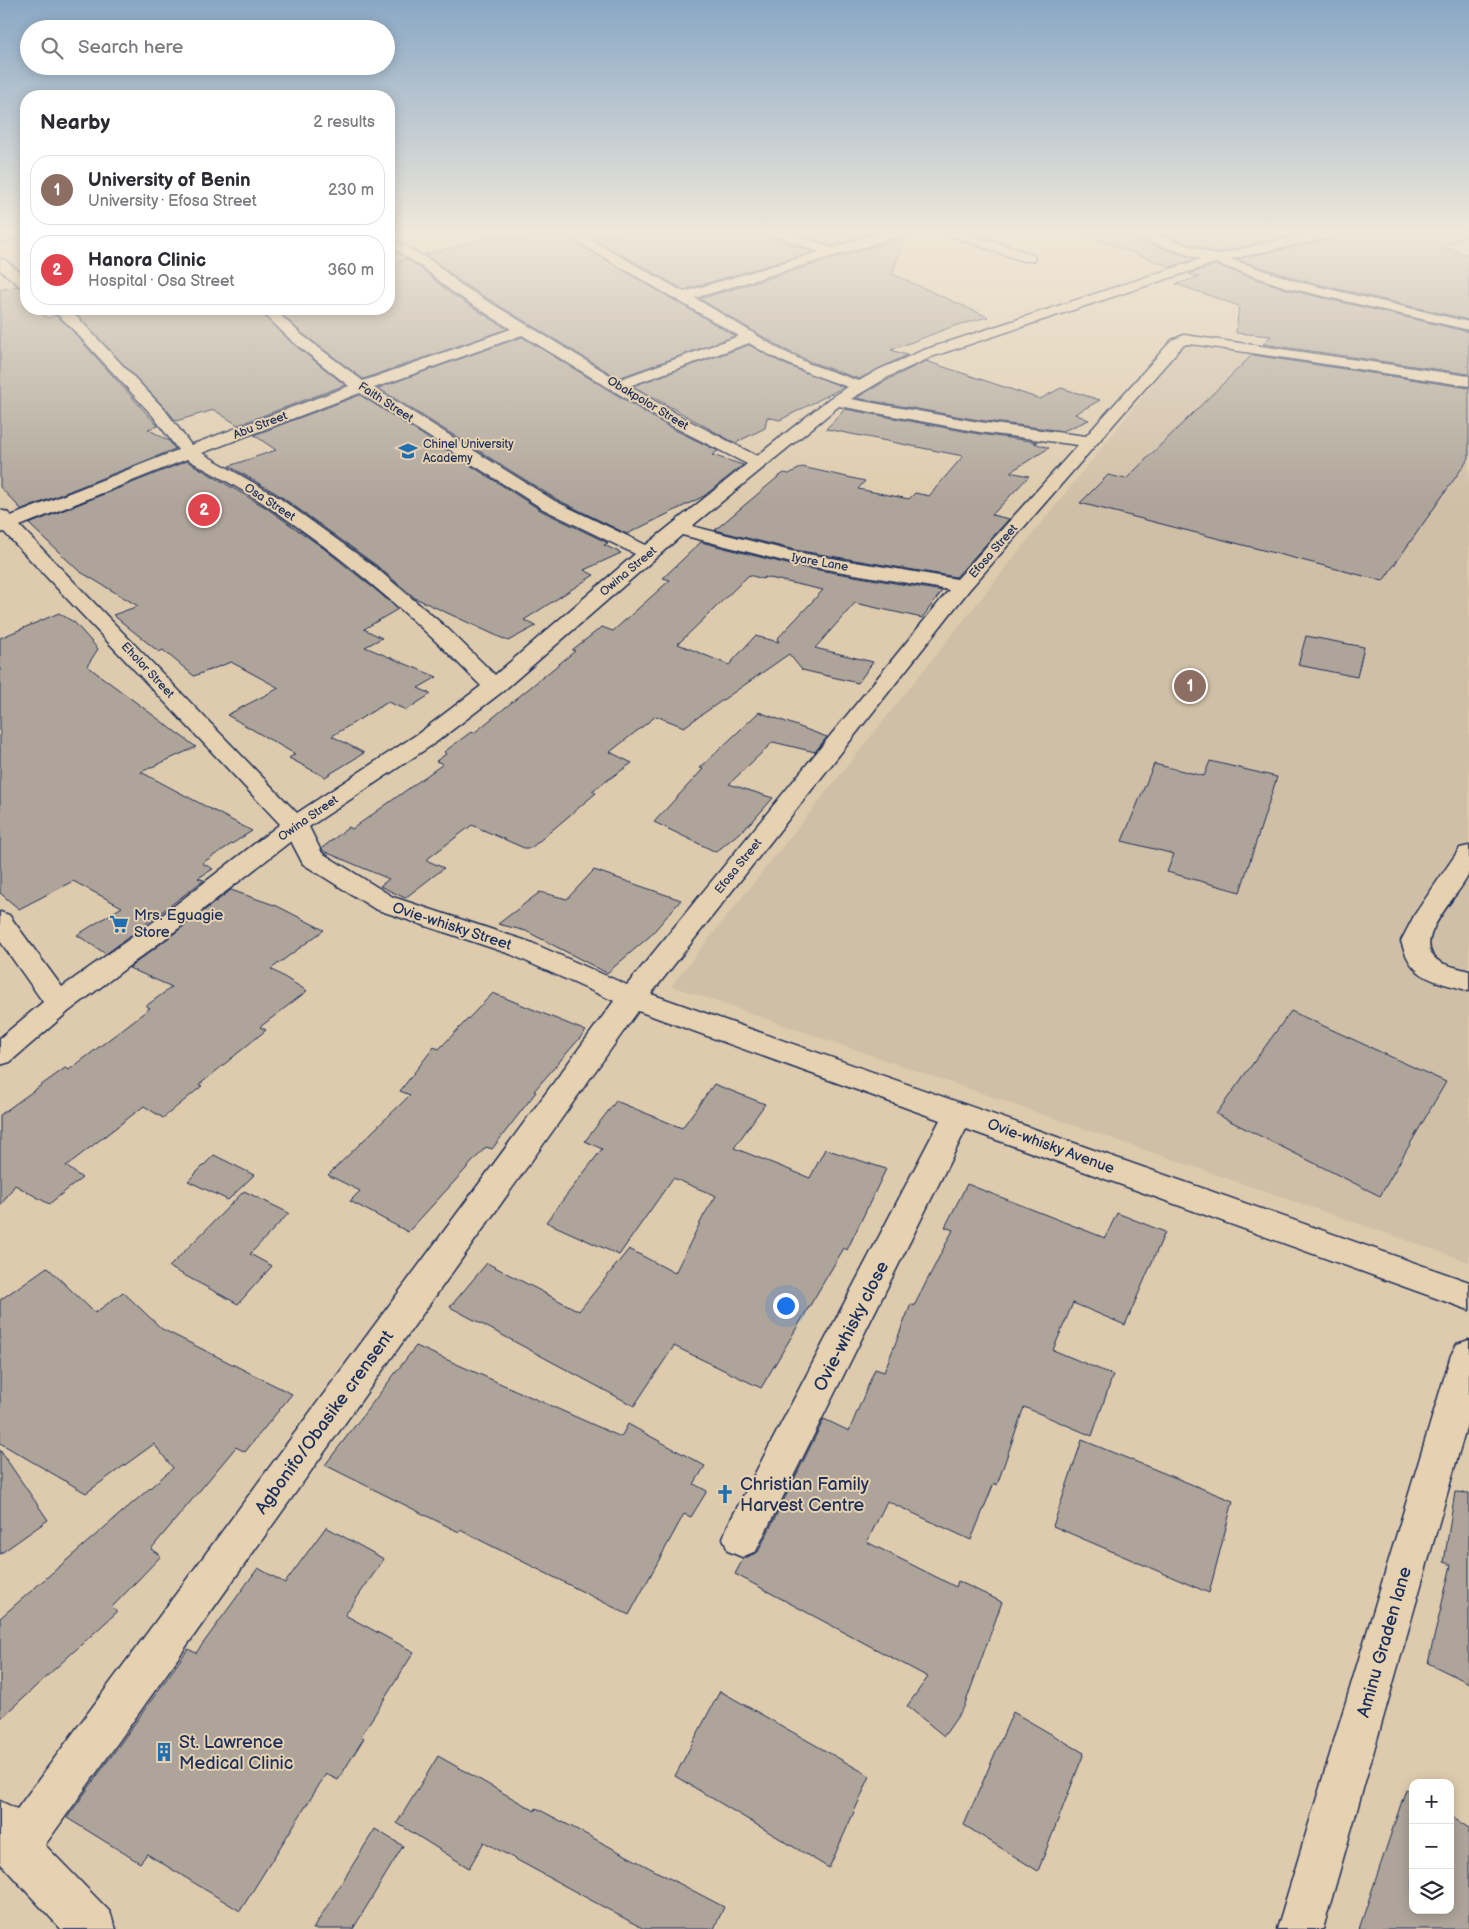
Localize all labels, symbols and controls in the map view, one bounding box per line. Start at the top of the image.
search box [20,20,395,75]
icon: search [38,34,66,62]
text: Search here [78,36,183,59]
text: Nearby [40,110,110,135]
text: 2 results [313,113,375,132]
text: University of Benin [88,169,251,192]
text: 1 [54,181,60,200]
text: 230 m [328,181,374,200]
text: University · Efosa Street [88,192,257,211]
text: Hanora Clinic [88,249,206,272]
text: 2 [52,261,62,280]
text: 360 m [327,261,374,280]
text: Hospital · Osa Street [88,272,234,291]
street label: Obakpolor Street [604,373,691,434]
street label: Faith Street [355,379,416,426]
street label: Abu Street [231,408,290,443]
place label: Chinel University Academy [423,437,514,466]
school or university icon: Chinel University Academy [397,440,419,462]
street label: Osa Street [241,480,298,525]
pin: 2 [188,491,220,529]
street label: Efosa Street [966,521,1021,581]
street label: Owina Street [597,543,660,599]
street label: Iyare Lane [790,550,849,575]
street label: Eholor Street [118,639,178,702]
pin: 1 [1174,667,1206,705]
street label: Owina Street [276,792,341,844]
street label: Efosa Street [712,835,765,897]
street label: Ovie-whisky Street [390,898,514,955]
place label: Mrs. Eguagie Store [134,906,223,942]
supermarket icon: Mrs. Eguagie Store [108,913,130,935]
street label: Ovie-whisky Avenue [985,1115,1117,1178]
street label: Ovie-whisky close [810,1257,893,1395]
your location [773,1293,799,1319]
street label: Agbonifo/Obasike crensent [251,1326,398,1518]
place label: Christian Family Harvest Centre [740,1474,870,1516]
church icon: Christian Family Harvest Centre [714,1483,736,1505]
street label: Aminu Graden lane [1353,1564,1416,1720]
place label: St. Lawrence Medical Clinic [179,1732,293,1774]
building icon: St. Lawrence Medical Clinic [153,1741,175,1763]
map controls [1409,1779,1454,1914]
button: + [1409,1779,1454,1824]
button: − [1409,1824,1454,1869]
button: layers [1409,1869,1454,1914]

